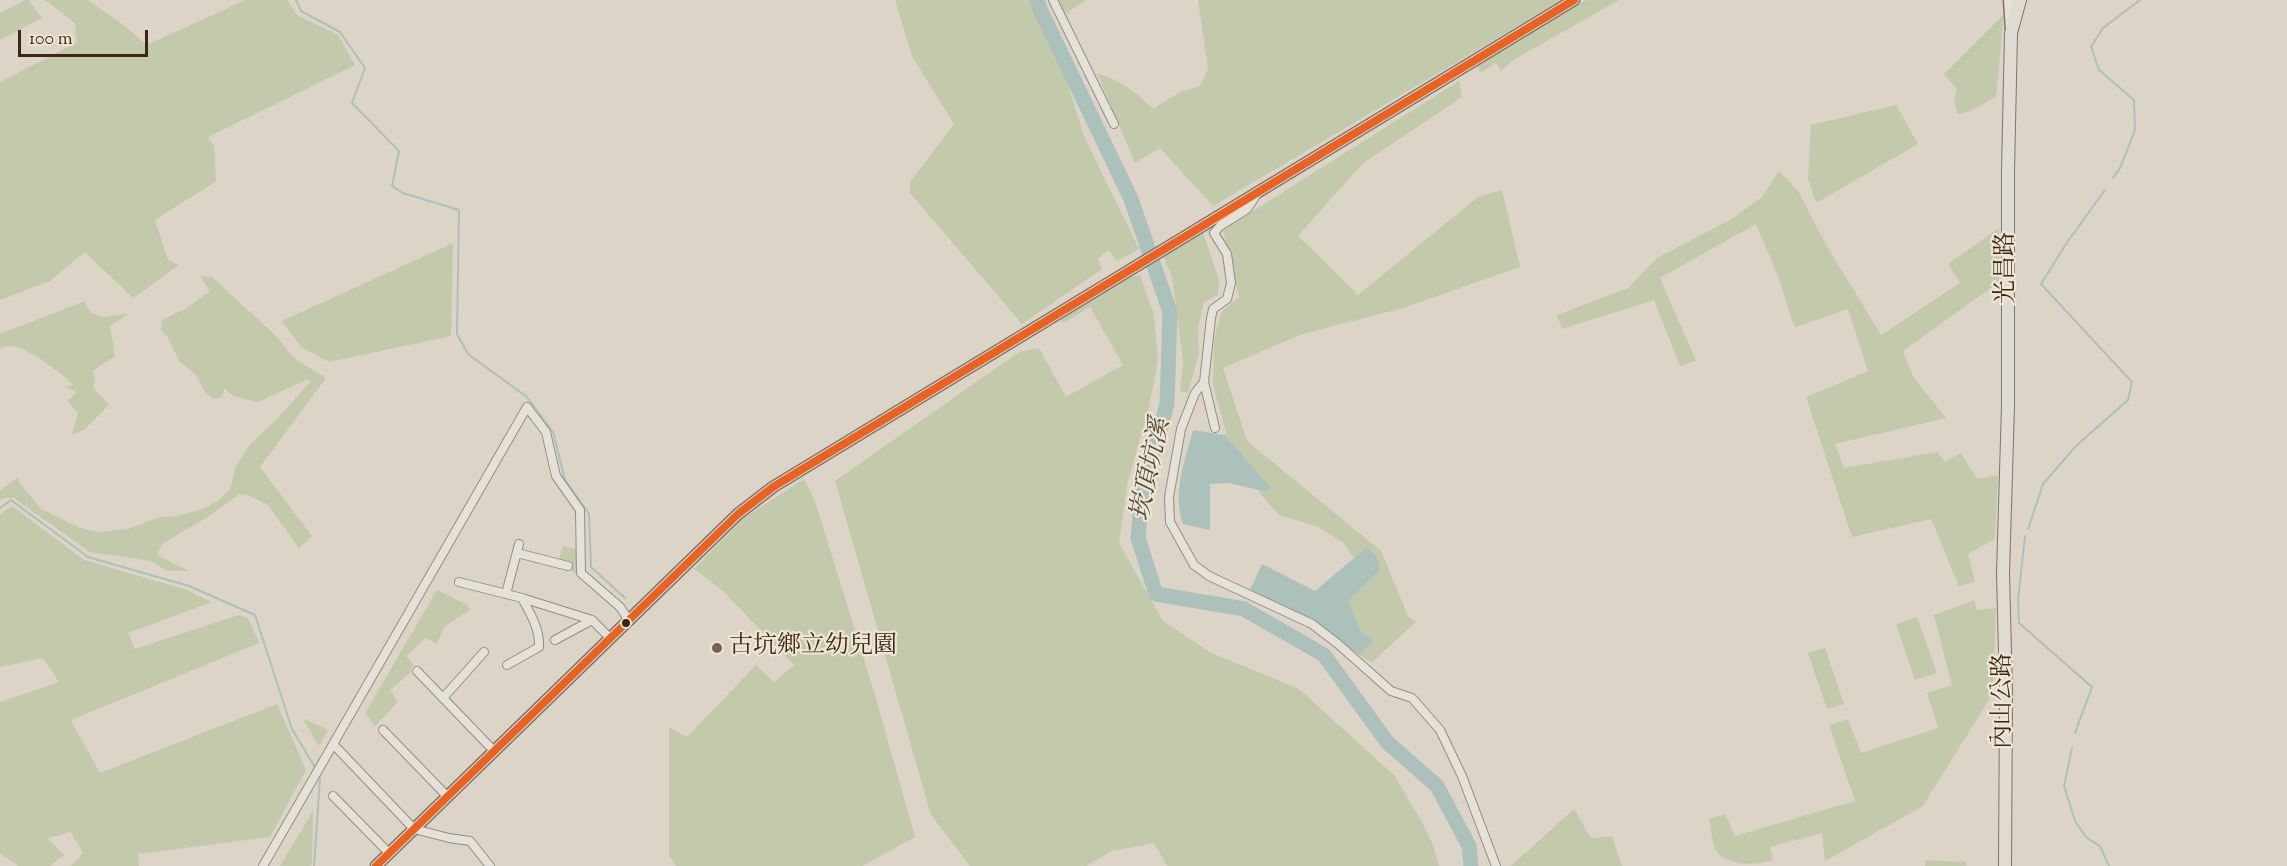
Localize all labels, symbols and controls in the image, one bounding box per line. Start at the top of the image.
scale bar [21,18,152,56]
text: 100 m [29,27,73,53]
street label: 光昌路 [1994,232,2022,304]
water label: 崁頂坑溪 [1127,416,1179,524]
unlabelled marker [620,617,632,629]
place label: 古坑鄉立幼兒園 [729,634,897,662]
marker: 古坑鄉立幼兒園 [710,641,724,655]
street label: 內山公路 [1991,653,2019,749]

